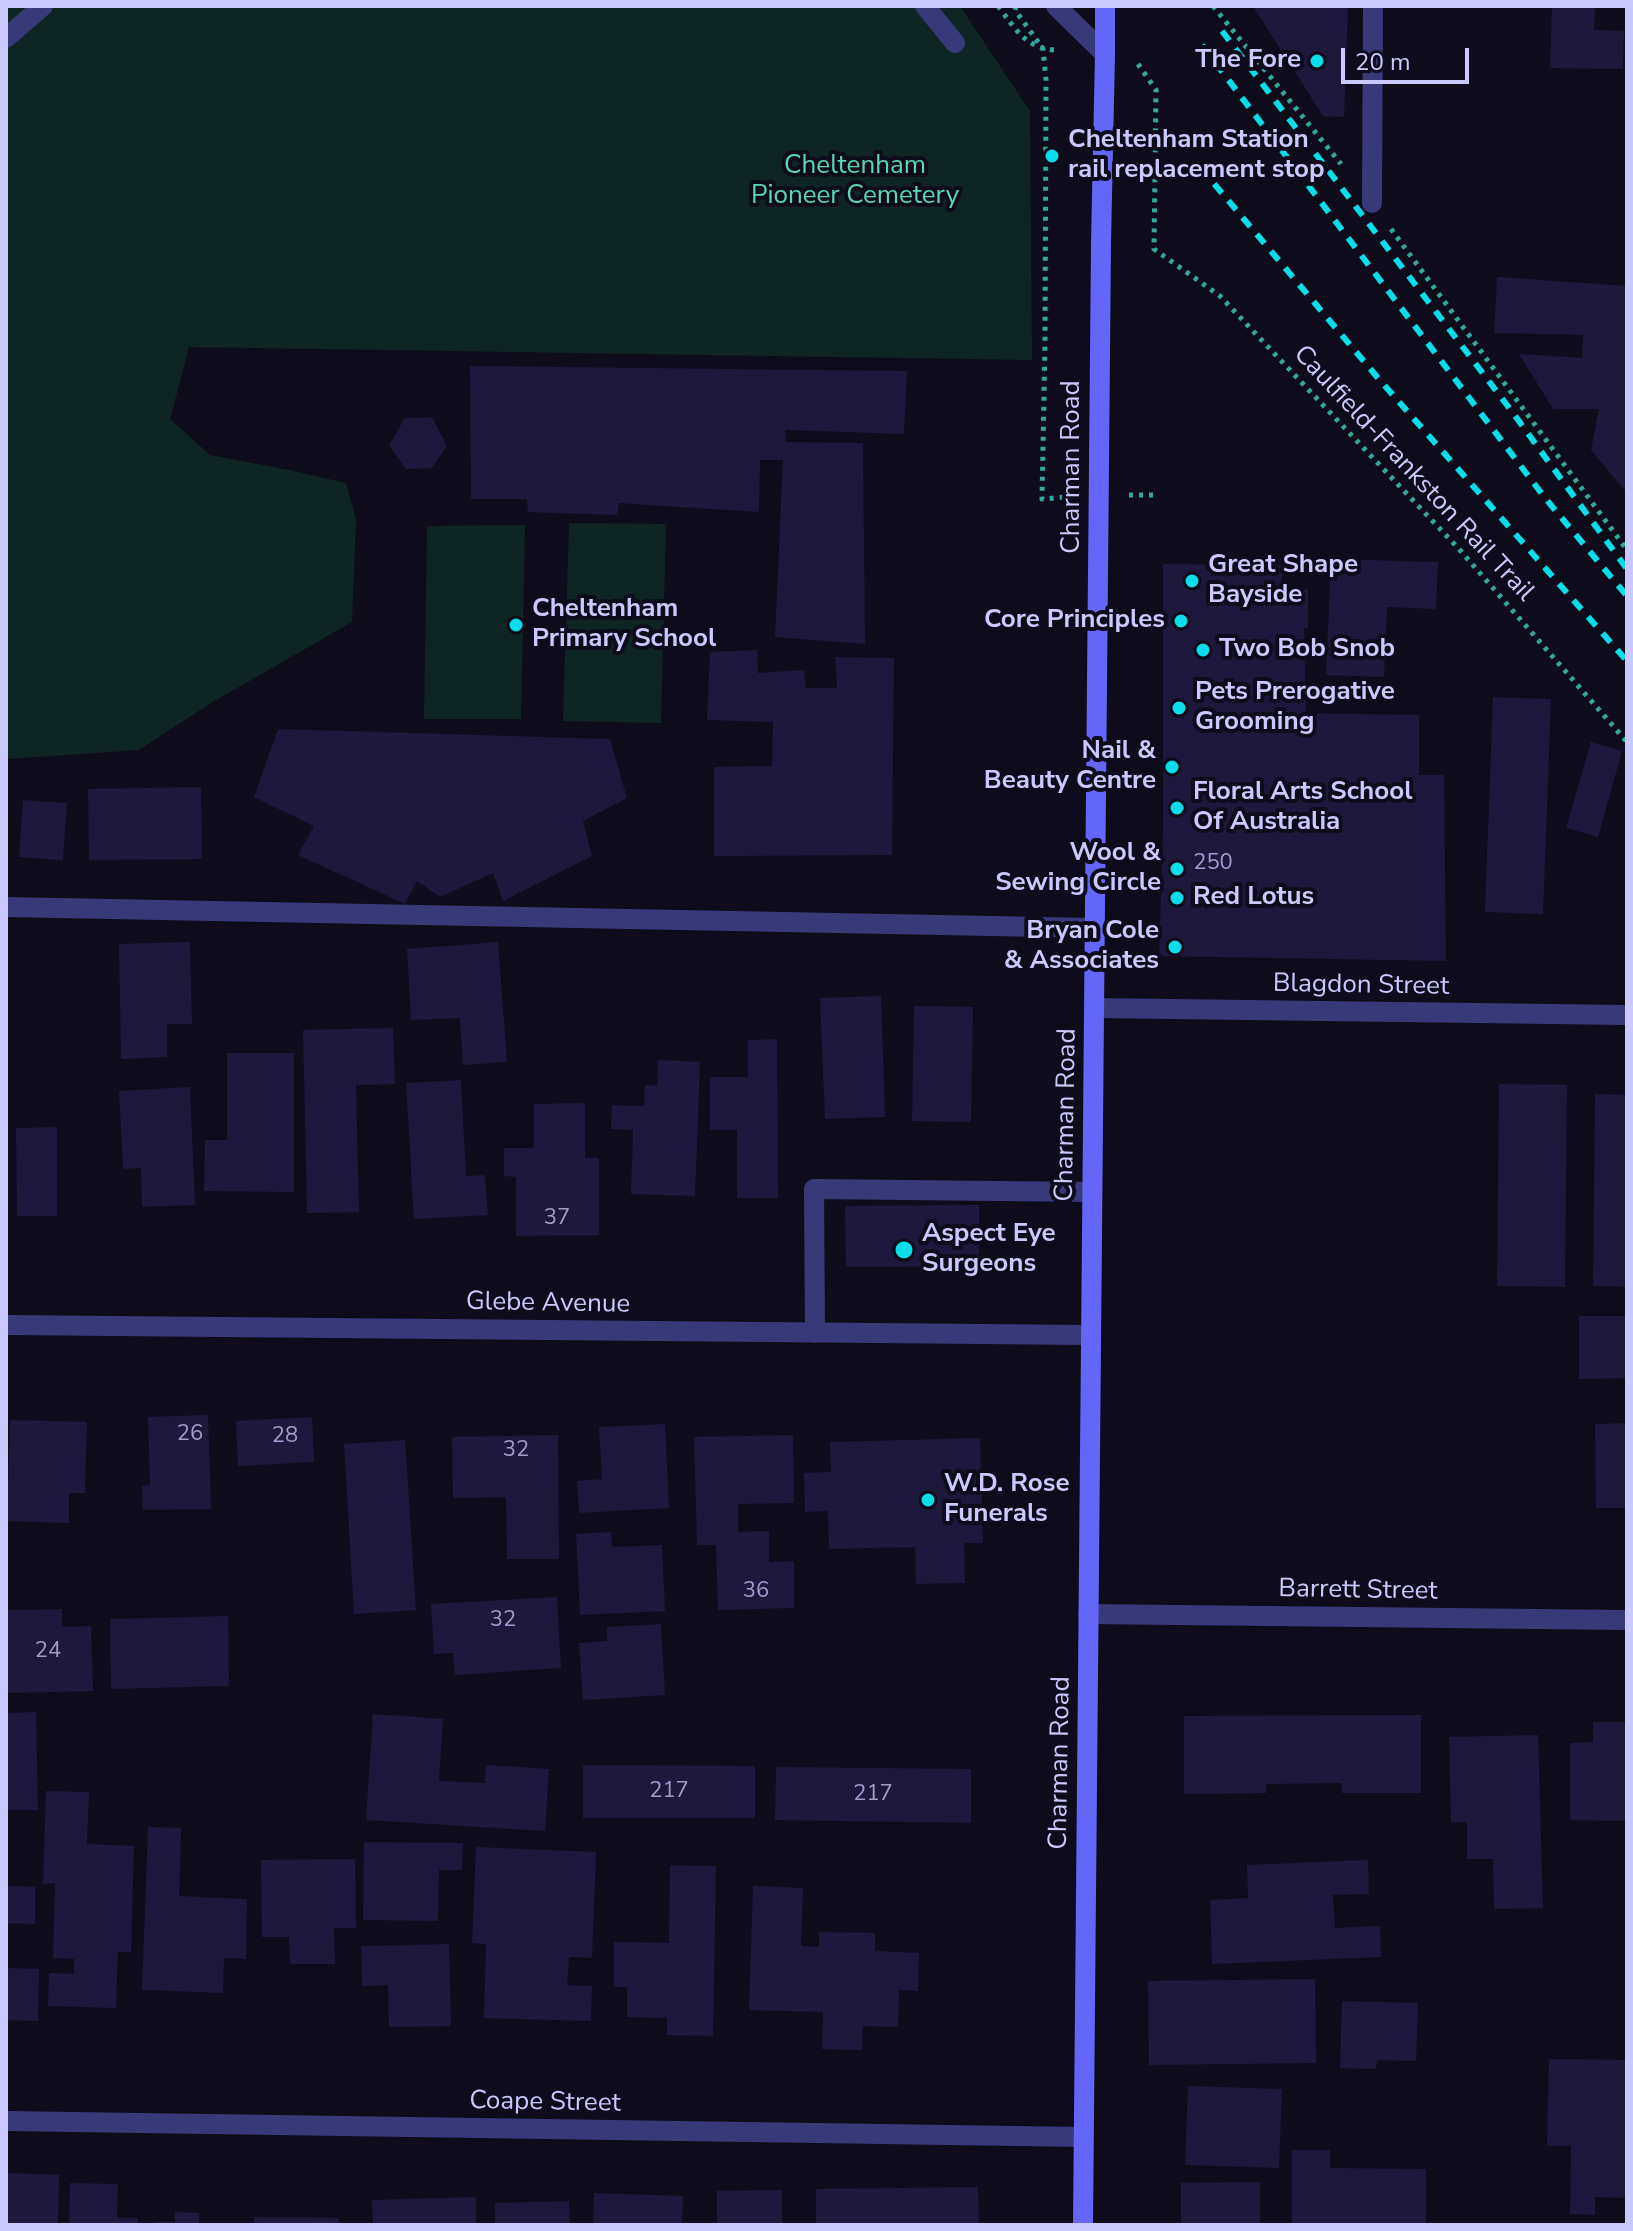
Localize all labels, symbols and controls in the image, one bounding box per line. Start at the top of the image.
scale bar [1345,32,1473,82]
place label: The Fore [1195,45,1301,77]
text: 20 m [1355,46,1411,78]
marker: The Fore [1308,52,1326,70]
place label: Cheltenham Station rail replacement stop [1068,125,1325,186]
marker: Cheltenham Station rail replacement stop [1043,147,1061,165]
park label: Cheltenham Pioneer Cemetery [751,151,959,212]
street label: Caulfield-Frankston Rail Trail [1286,340,1540,608]
street label: Charman Road [1057,380,1089,554]
place label: Great Shape Bayside [1208,550,1358,612]
marker: Great Shape Bayside [1183,572,1201,590]
place label: Cheltenham Primary School [532,594,716,656]
place label: Core Principles [984,605,1165,637]
marker: Core Principles [1172,612,1190,630]
marker: Cheltenham Primary School [507,616,525,634]
place label: Two Bob Snob [1219,634,1395,666]
marker: Two Bob Snob [1194,641,1212,659]
place label: Pets Prerogative Grooming [1195,677,1395,738]
marker: Pets Prerogative Grooming [1170,699,1188,717]
place label: Nail & Beauty Centre [984,736,1156,798]
marker: Nail & Beauty Centre [1163,758,1181,776]
place label: Floral Arts School Of Australia [1193,777,1412,838]
marker: Floral Arts School Of Australia [1168,799,1186,817]
place label: Wool & Sewing Circle [995,838,1161,900]
house number: 250 [1193,851,1233,877]
marker: Wool & Sewing Circle [1168,860,1186,878]
place label: Red Lotus [1193,882,1314,914]
marker: Red Lotus [1168,889,1186,907]
place label: Bryan Cole & Associates [1004,916,1159,978]
marker: Bryan Cole & Associates [1166,938,1184,956]
street label: Blagdon Street [1273,969,1449,1003]
street label: Charman Road [1050,1028,1084,1202]
house number: 37 [544,1206,570,1232]
place label: Aspect Eye Surgeons [922,1219,1056,1280]
marker: Aspect Eye Surgeons [893,1239,915,1261]
street label: Glebe Avenue [466,1287,630,1321]
house number: 26 [177,1422,203,1448]
house number: 28 [272,1424,298,1450]
house number: 32 [503,1438,529,1464]
place label: W.D. Rose Funerals [944,1469,1070,1530]
marker: W.D. Rose Funerals [919,1491,937,1509]
street label: Barrett Street [1278,1574,1438,1608]
house number: 36 [743,1579,769,1605]
house number: 32 [490,1608,516,1634]
house number: 24 [35,1639,61,1665]
street label: Charman Road [1044,1676,1078,1850]
house number: 217 [649,1779,689,1805]
house number: 217 [853,1782,893,1808]
street label: Coape Street [469,2086,621,2120]

